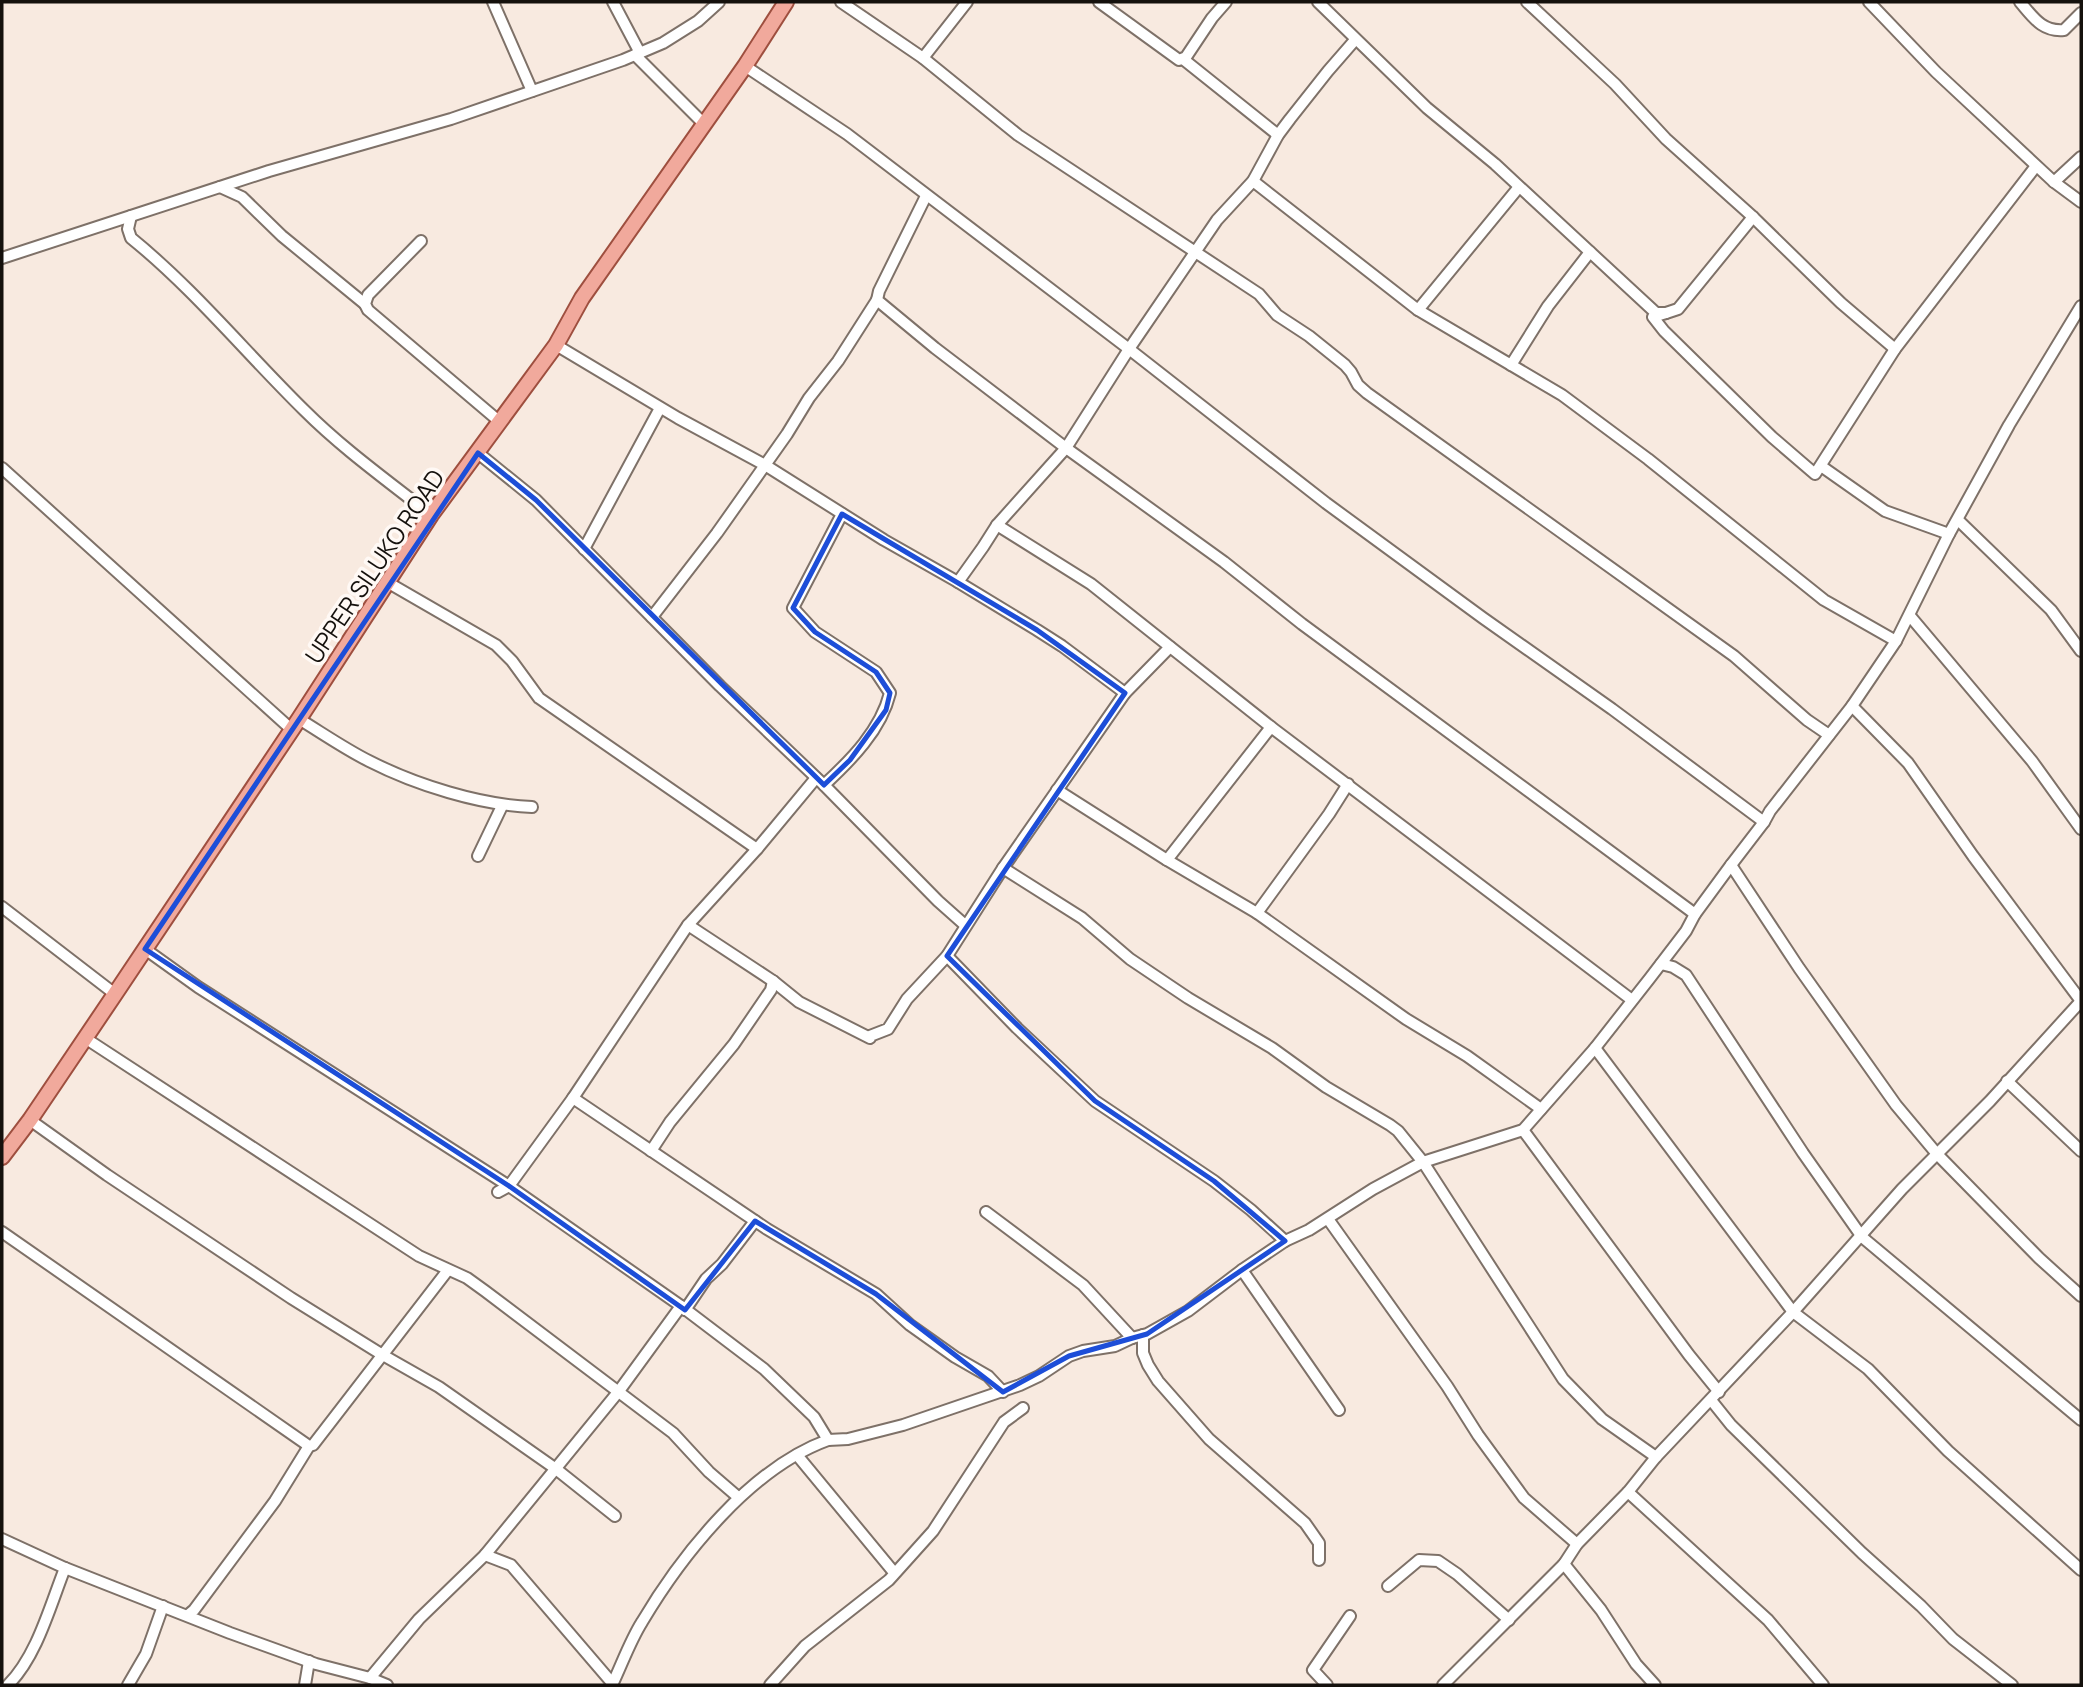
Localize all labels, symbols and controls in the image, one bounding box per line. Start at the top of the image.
street label: UPPER SILUKO ROAD [297,462,451,670]

